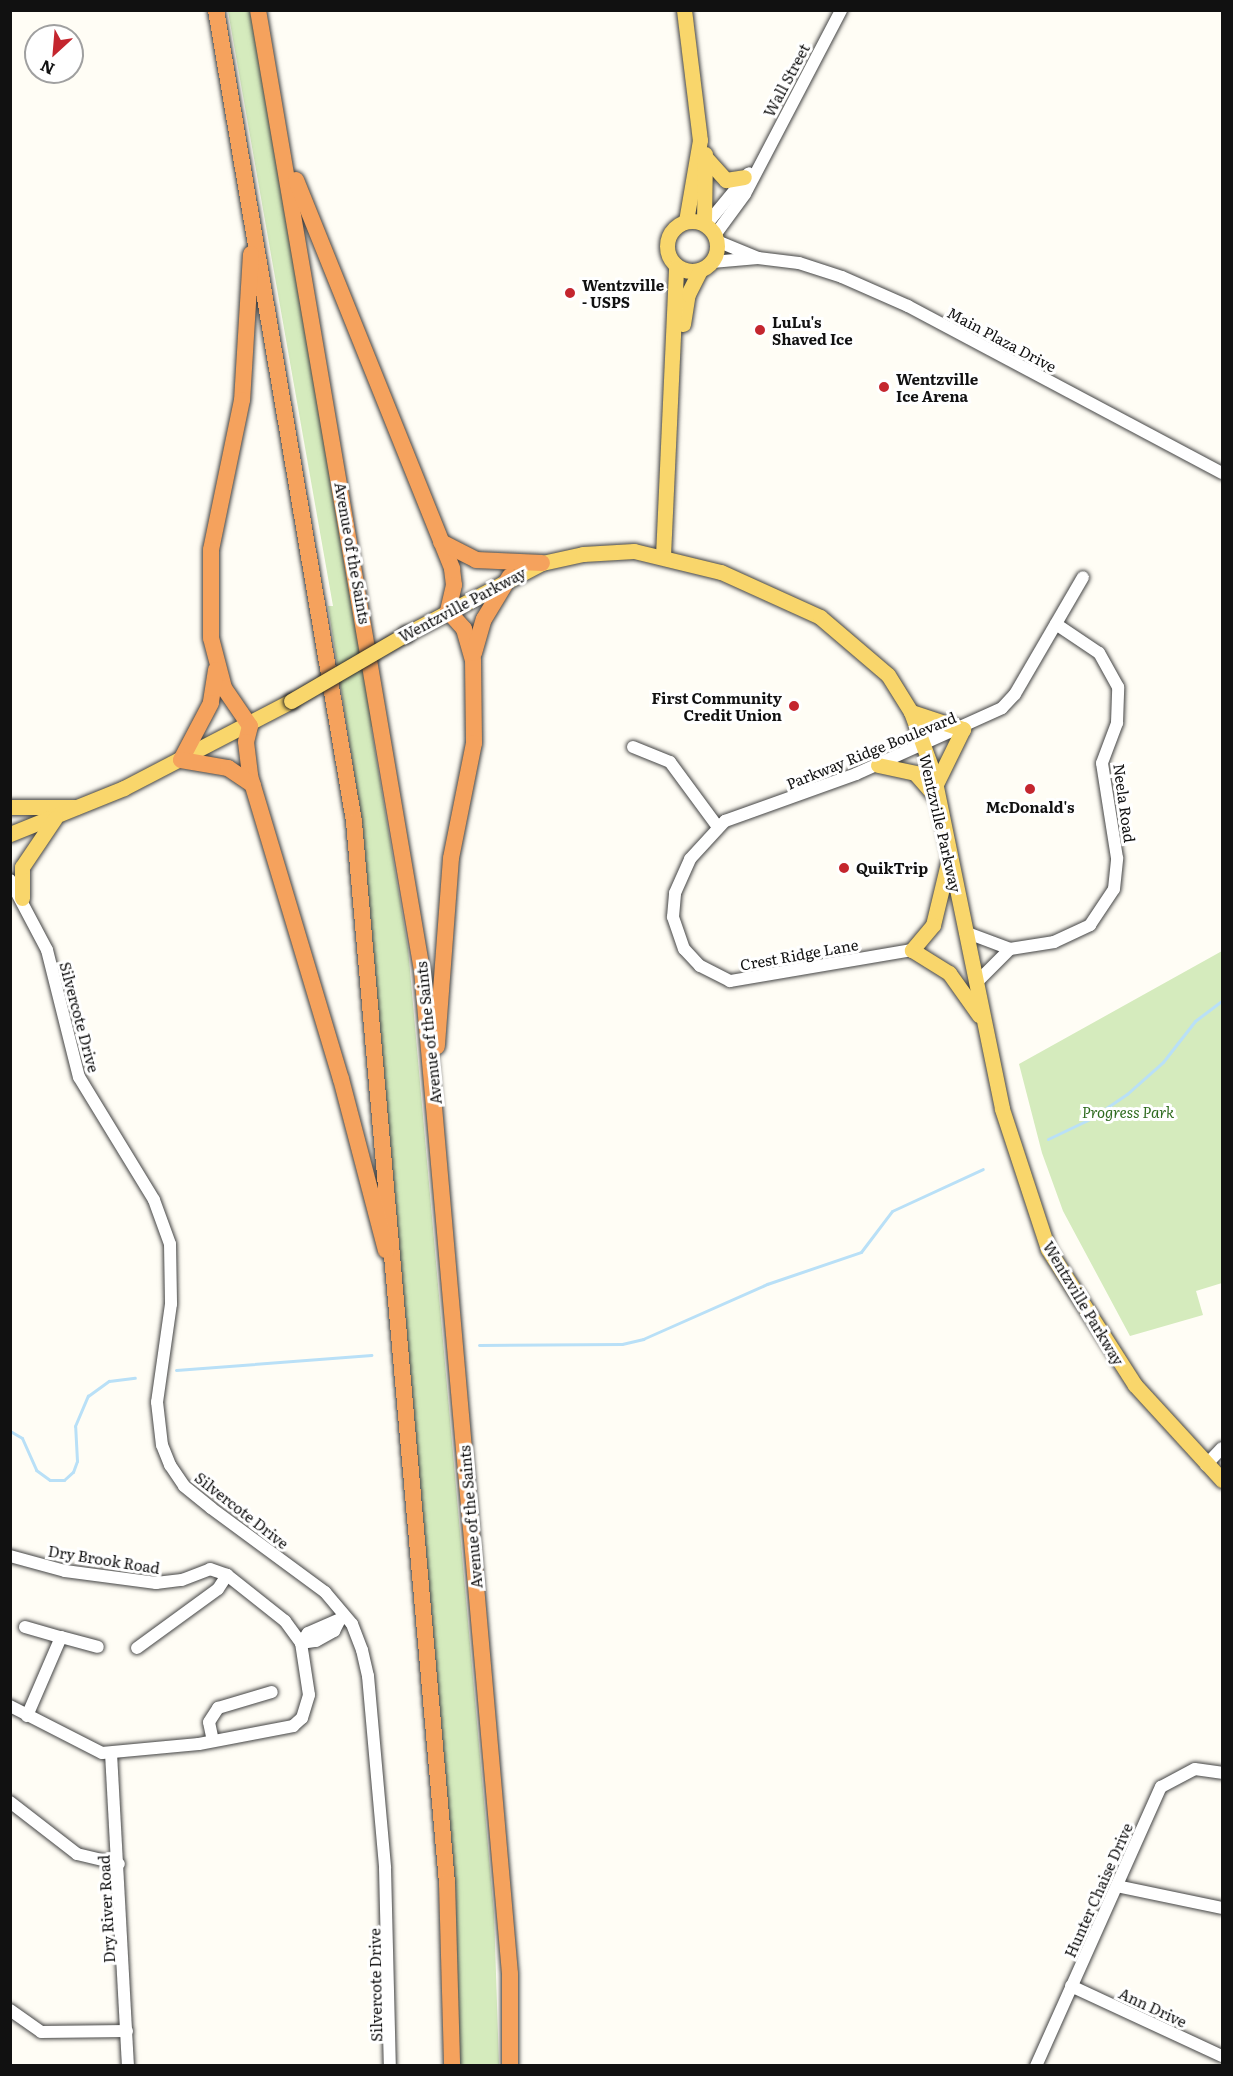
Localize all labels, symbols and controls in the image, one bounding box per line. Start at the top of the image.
north arrow [24,24,84,84]
street label: Wall Street [759,40,813,120]
text: N [36,55,58,82]
place label: Wentzville - USPS [582,275,664,310]
marker: Wentzville - USPS [563,286,577,300]
street label: Main Plaza Drive [944,303,1060,375]
place label: LuLu's Shaved Ice [772,312,853,347]
marker: LuLu's Shaved Ice [753,323,767,337]
place label: Wentzville Ice Arena [896,369,978,404]
marker: Wentzville Ice Arena [877,380,891,394]
street label: Avenue of the Saints [332,481,374,625]
street label: Wentzville Parkway [395,563,529,645]
place label: First Community Credit Union [651,688,782,723]
marker: First Community Credit Union [787,699,801,713]
street label: Parkway Ridge Boulevard [783,708,959,792]
street label: Wentzville Parkway [916,752,966,894]
street label: Neela Road [1111,762,1139,844]
marker: McDonald's [1023,782,1037,796]
place label: McDonald's [986,798,1074,816]
place label: QuikTrip [856,859,928,877]
marker: QuikTrip [837,861,851,875]
street label: Crest Ridge Lane [738,935,860,973]
street label: Silvercote Drive [57,960,103,1074]
street label: Avenue of the Saints [412,961,444,1105]
park label: Progress Park [1082,1103,1174,1121]
street label: Wentzville Parkway [1040,1238,1128,1368]
street label: Avenue of the Saints [455,1445,485,1589]
street label: Silvercote Drive [192,1468,292,1552]
street label: Dry Brook Road [47,1541,161,1577]
street label: Hunter Chaise Drive [1060,1820,1136,1960]
street label: Dry River Road [94,1854,118,1964]
street label: Silvercote Drive [365,1928,385,2042]
street label: Ann Drive [1116,1983,1190,2031]

